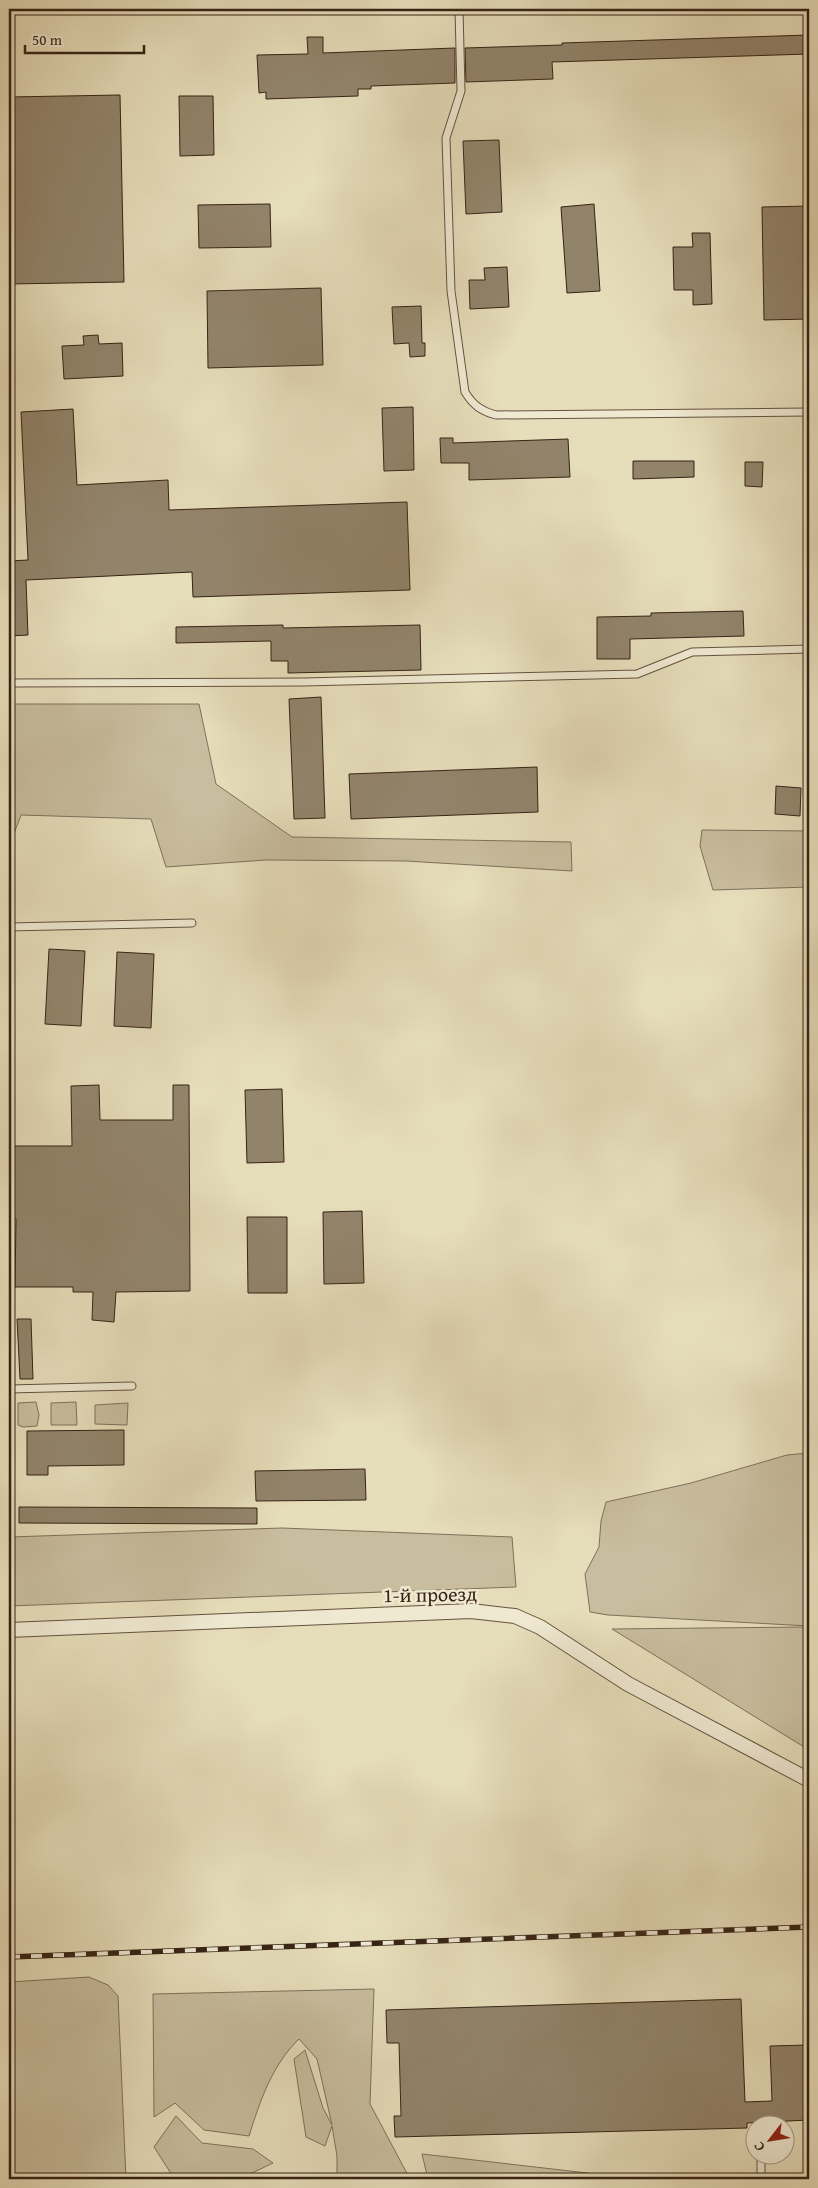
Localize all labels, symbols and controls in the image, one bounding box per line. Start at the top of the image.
scale bar [25,22,144,54]
text: 50 m [32,29,63,50]
street label: 1-й проезд [383,1579,477,1609]
north arrow [746,2116,796,2166]
text: С [748,2138,769,2155]

